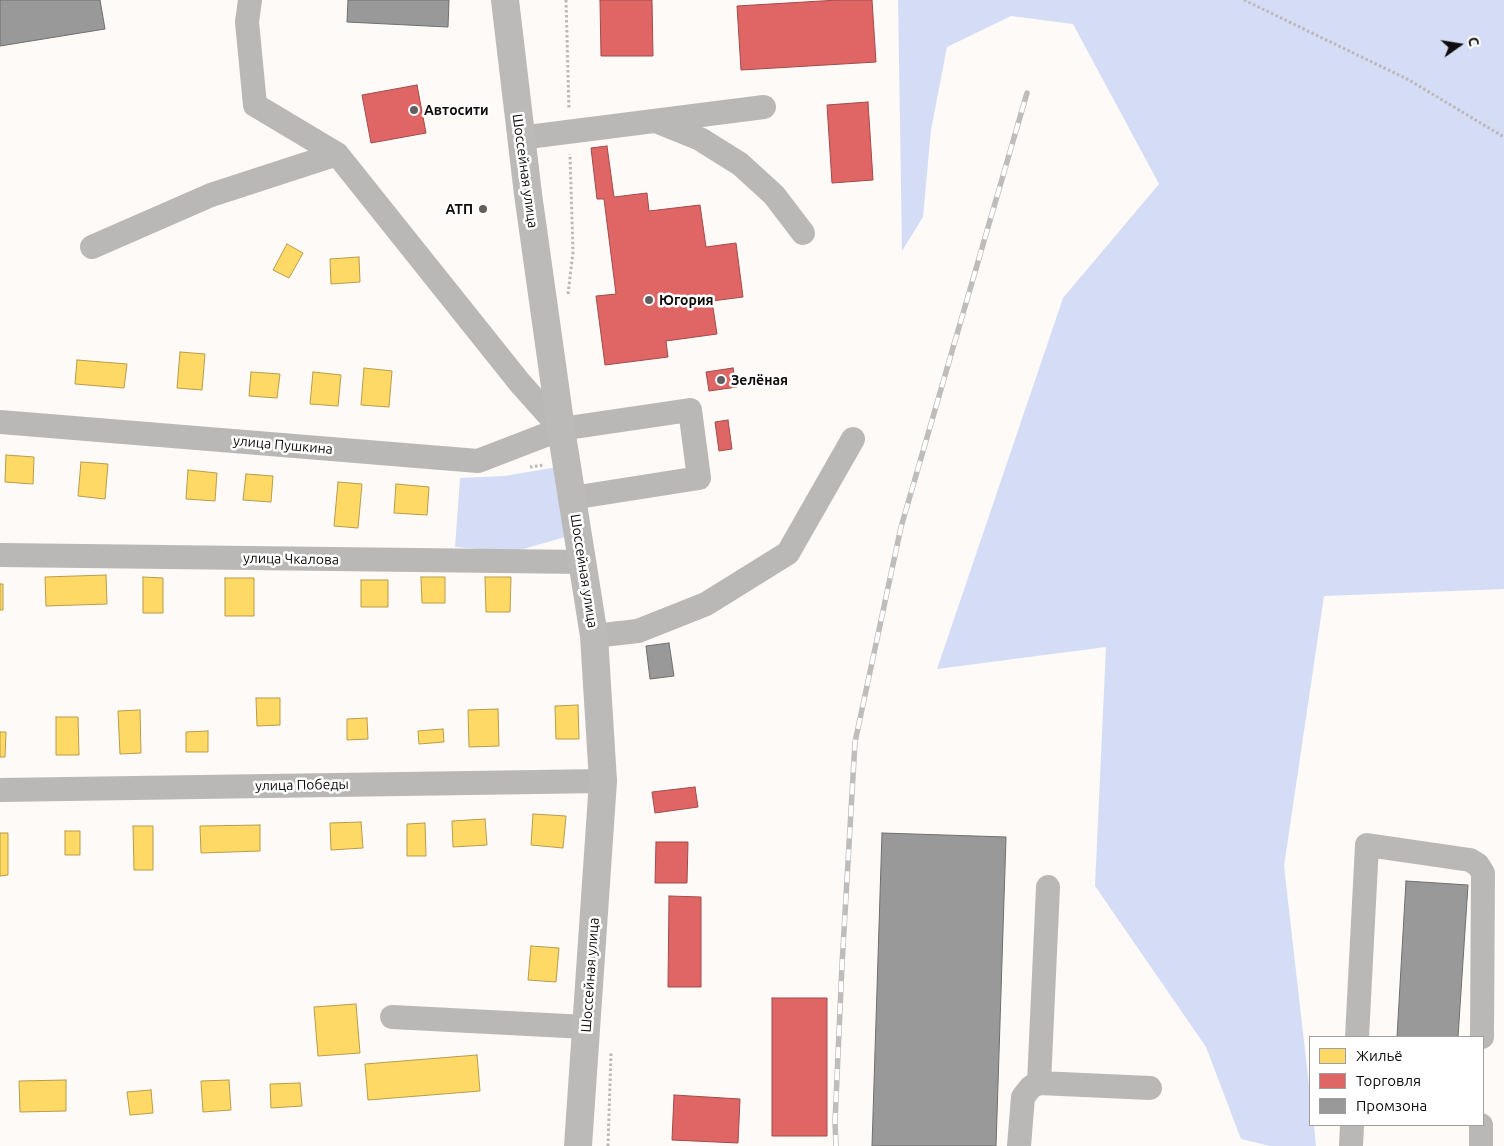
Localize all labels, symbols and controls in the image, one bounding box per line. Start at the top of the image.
north arrow [1434,20,1484,70]
text: С [1465,35,1482,48]
place label: Автосити [424,102,489,118]
marker: Автосити [408,104,420,116]
street label: Шоссейная улица [509,113,541,229]
place label: АТП [446,201,473,217]
marker: АТП [477,203,489,215]
place label: Югория [659,292,714,308]
marker: Югория [643,294,655,306]
place label: Зелёная [731,372,788,388]
marker: Зелёная [715,374,727,386]
street label: улица Пушкина [232,432,334,458]
street label: Шоссейная улица [567,513,601,629]
street label: улица Чкалова [243,550,339,568]
street label: улица Победы [255,776,349,794]
street label: Шоссейная улица [578,917,602,1033]
legend [1309,1036,1484,1126]
text: Жильё [1356,1047,1403,1064]
text: Торговля [1356,1072,1421,1089]
text: Промзона [1356,1097,1427,1114]

